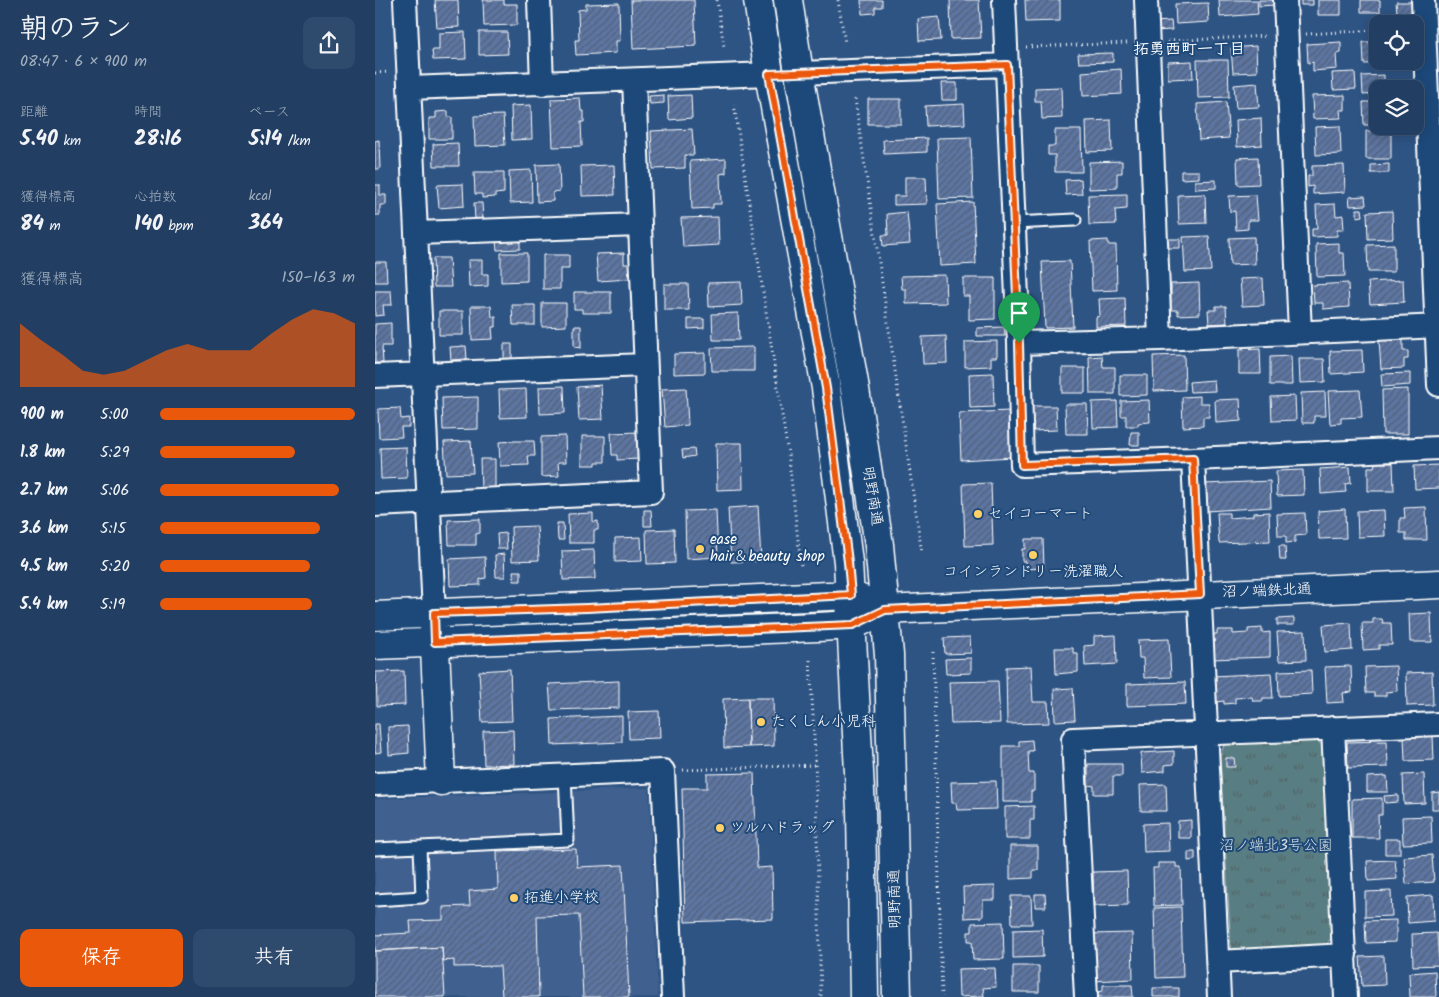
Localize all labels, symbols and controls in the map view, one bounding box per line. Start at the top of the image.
text: 朝のラン [20,7,132,52]
map controls [1369,15,1424,135]
button: locate [1369,15,1424,70]
button: share [303,17,355,69]
district label: 拓勇西町一丁目 [1133,37,1245,62]
text: 08:47 · 6 × 900 m [20,49,147,74]
button: layers [1369,80,1424,135]
text: 距離 [20,101,48,123]
text: 時間 [134,101,162,123]
text: ペース [249,101,290,123]
text: 5.40 [20,123,58,156]
text: 28:16 [134,123,182,156]
text: 5:14 [249,123,282,156]
text: km [58,130,81,152]
text: /km [282,130,311,152]
text: kcal [249,185,271,207]
text: 獲得標高 [20,186,76,208]
text: 心拍数 [134,186,176,208]
text: 364 [249,207,283,240]
text: 84 [20,208,44,241]
text: 140 [134,208,163,241]
text: m [44,215,61,237]
text: bpm [163,215,194,237]
text: 150–163 m [281,265,355,290]
text: 獲得標高 [20,267,84,292]
pin [998,292,1040,343]
icon: arrive [1005,299,1033,327]
text: 900 m [20,402,64,427]
text: 5:00 [100,402,129,427]
text: 1.8 km [20,440,65,465]
text: 5:29 [100,440,130,465]
street label: 明野南通 [855,464,889,528]
text: 2.7 km [20,478,68,503]
text: 5:06 [100,478,129,503]
place label: セイコーマート [988,502,1093,526]
marker: セイコーマート [972,508,984,520]
text: 3.6 km [20,516,68,541]
text: 5:15 [100,516,126,541]
place label: ease hair＆beauty shop [710,528,825,569]
marker: ease hair＆beauty shop [694,543,706,555]
marker: コインランドリー洗濯職人 [1027,549,1039,561]
text: 4.5 km [20,554,68,579]
text: 5:20 [100,554,130,579]
place label: コインランドリー洗濯職人 [943,560,1123,584]
street label: 沼ノ端鉄北通 [1222,577,1312,605]
text: 5.4 km [20,592,68,617]
text: 5:19 [100,592,125,617]
place label: たくしん小児科 [771,710,876,734]
marker: たくしん小児科 [755,716,767,728]
place label: ツルハドラッグ [730,816,834,840]
marker: ツルハドラッグ [714,822,726,834]
park label: 沼ノ端北3号公園 [1219,834,1333,858]
street label: 明野南通 [882,869,908,929]
place label: 拓進小学校 [524,886,599,910]
marker: 拓進小学校 [508,892,520,904]
button: 保存 [20,929,183,987]
button: 共有 [193,929,355,987]

